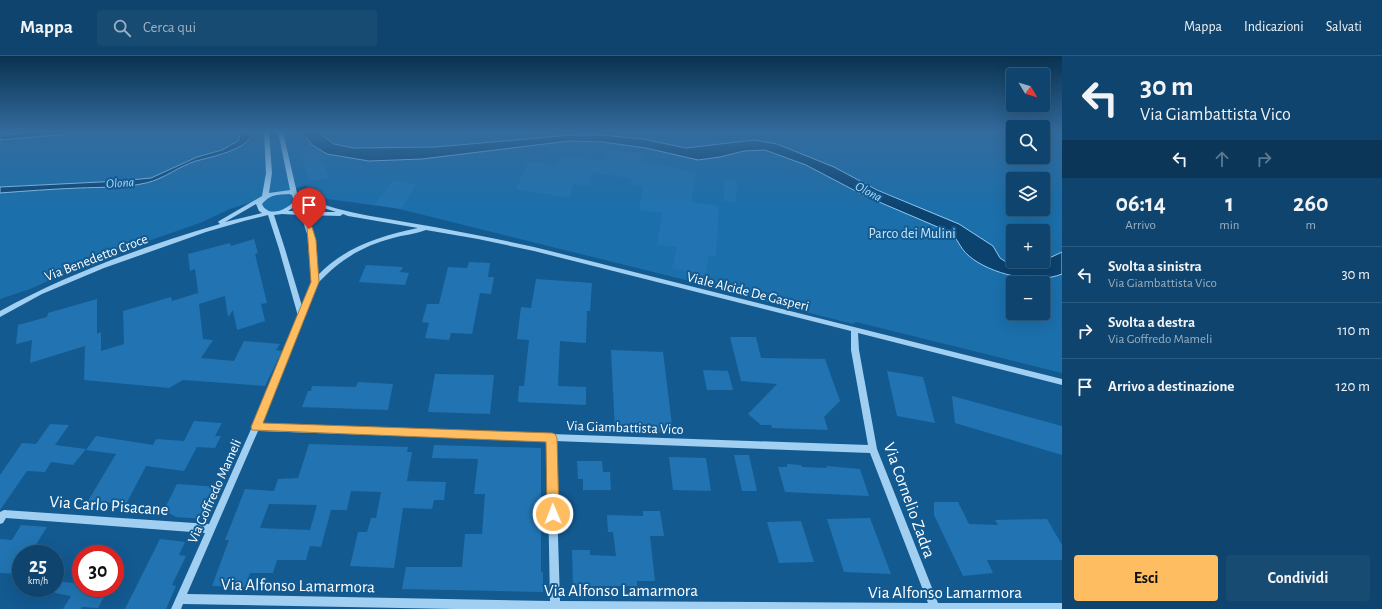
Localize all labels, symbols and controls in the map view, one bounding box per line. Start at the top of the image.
search box [97,10,377,46]
icon: search [111,17,133,39]
text: Mappa [20,18,73,37]
text: Cerca qui [143,20,196,35]
text: Mappa [1184,20,1222,34]
text: Indicazioni [1244,20,1304,34]
text: Salvati [1326,20,1362,34]
north arrow [1006,68,1050,112]
map controls [1006,68,1050,320]
icon: left [1074,72,1126,124]
text: 30 m [1140,73,1193,101]
text: Via Giambattista Vico [1140,106,1291,124]
button: search [1006,120,1050,164]
icon: left [1169,148,1191,170]
icon: ahead [1211,148,1233,170]
icon: right [1253,148,1275,170]
button: layers [1006,172,1050,216]
water label: Olona [106,176,135,191]
water label: Olona [853,180,884,205]
pin [292,188,326,229]
text: 06:14 [1116,192,1166,216]
text: 1 [1225,192,1234,216]
text: 260 [1293,192,1328,216]
icon: arrive [298,194,320,216]
text: Arrivo [1125,219,1156,232]
text: min [1219,219,1240,232]
text: m [1306,219,1316,232]
button: + [1006,224,1050,268]
park label: Parco dei Mulini [868,227,956,241]
street label: Via Benedetto Croce [43,232,150,284]
text: Svolta a sinistra [1108,259,1202,274]
icon: left [1074,264,1096,286]
text: 30 m [1341,267,1370,282]
street label: Viale Alcide De Gasperi [685,270,810,314]
button: − [1006,276,1050,320]
text: Via Giambattista Vico [1108,277,1217,290]
text: Svolta a destra [1108,315,1195,330]
icon: right [1074,320,1096,342]
text: 110 m [1337,323,1370,338]
text: Via Goffredo Mameli [1108,333,1212,346]
icon: arrive [1074,376,1096,398]
text: Arrivo a destinazione [1108,379,1234,394]
text: 120 m [1336,379,1370,394]
street label: Via Giambattista Vico [566,419,684,437]
street label: Via Goffredo Mameli [186,437,244,546]
street label: Via Cornelio Zadra [881,440,938,560]
street label: Via Carlo Pisacane [49,493,169,518]
position arrow [532,493,574,535]
speed limit sign: 30 [72,545,124,597]
button: Esci [1074,555,1218,601]
button: Condividi [1226,555,1370,601]
text: 25 [29,556,47,576]
text: km/h [28,576,48,586]
street label: Via Alfonso Lamarmora [221,576,375,595]
street label: Via Alfonso Lamarmora [544,582,698,599]
street label: Via Alfonso Lamarmora [868,584,1022,601]

